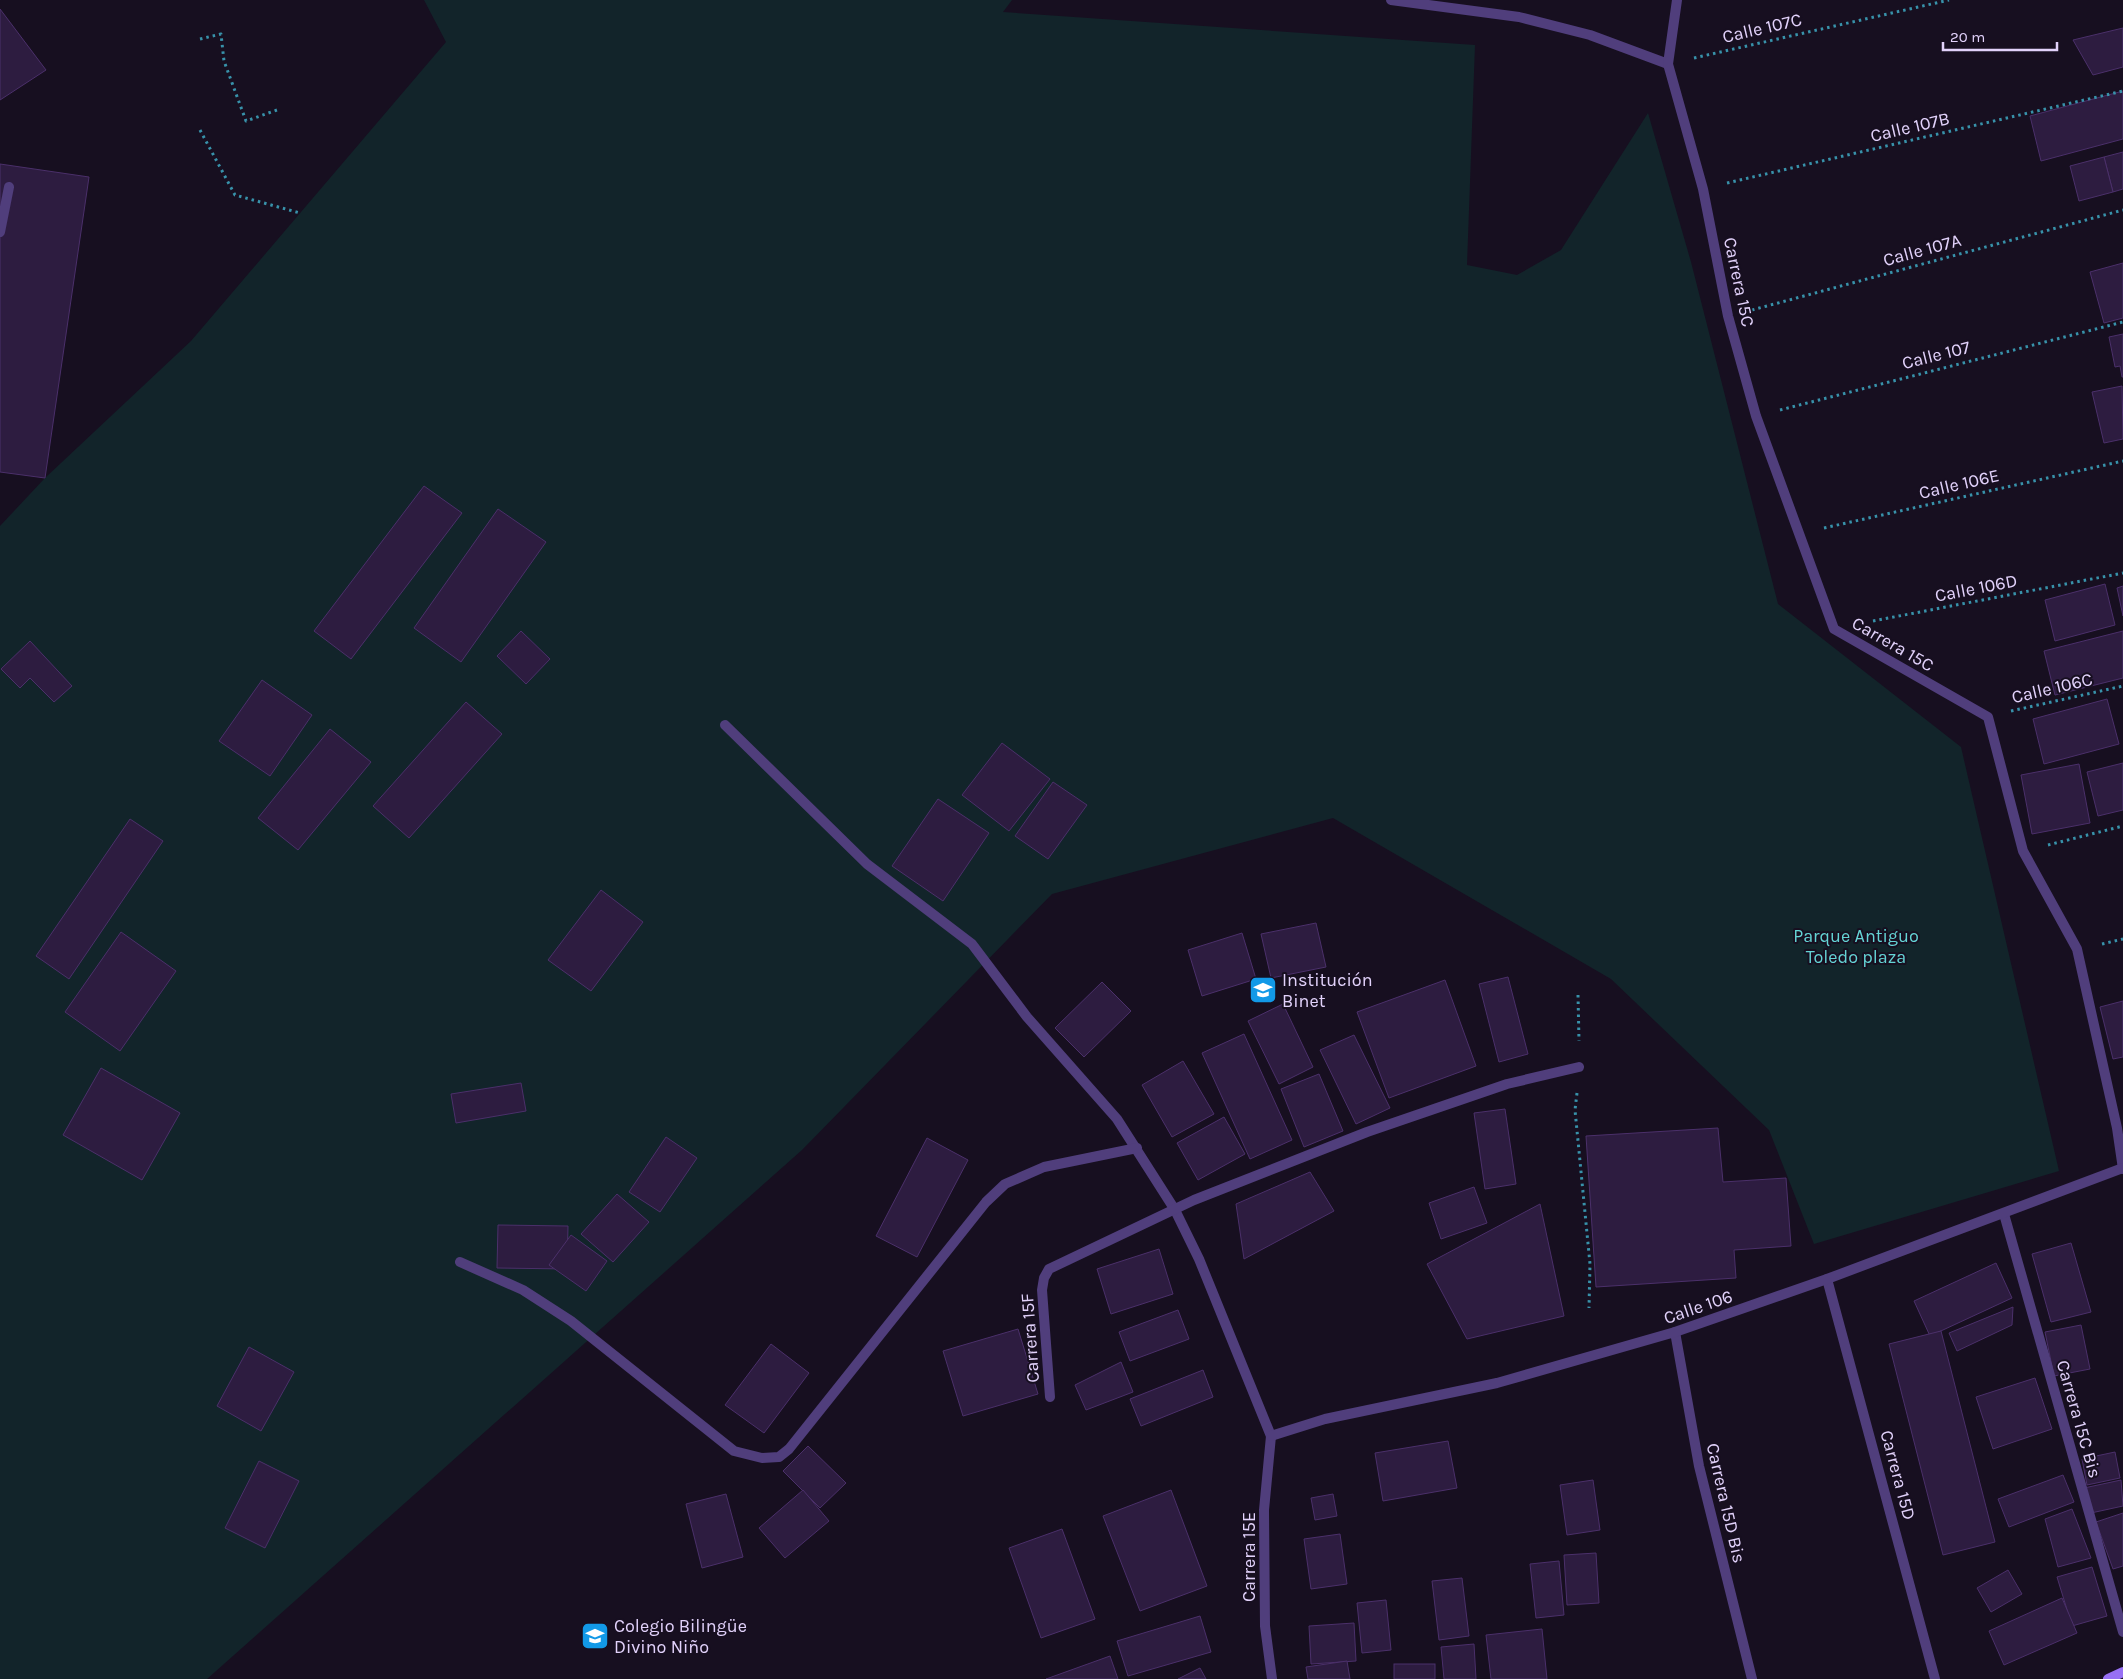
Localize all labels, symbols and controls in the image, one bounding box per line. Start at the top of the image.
street label: Calle 107C [1720,8,1804,48]
scale bar [1943,20,2057,52]
text: 20 m [1950,28,1985,46]
street label: Calle 107B [1868,107,1952,147]
street label: Calle 107A [1881,229,1963,271]
street label: Carrera 15C [1719,235,1759,329]
street label: Calle 107 [1900,336,1973,374]
street label: Calle 106E [1917,464,2001,504]
street label: Calle 106D [1933,569,2019,607]
street label: Carrera 15C [1848,612,1938,676]
street label: Calle 106C [2009,668,2095,708]
park label: Parque Antiguo Toledo plaza [1793,925,1919,968]
place label: Institución Binet [1282,969,1373,1012]
school or university icon: Institución Binet [1248,975,1278,1005]
street label: Calle 106 [1661,1285,1735,1329]
street label: Carrera 15F [1016,1293,1044,1383]
street label: Carrera 15C Bis [2052,1358,2106,1480]
street label: Carrera 15D [1875,1428,1921,1522]
street label: Carrera 15D Bis [1702,1441,1750,1565]
street label: Carrera 15E [1238,1512,1260,1602]
place label: Colegio Bilingüe Divino Niño [614,1615,747,1658]
school or university icon: Colegio Bilingüe Divino Niño [580,1621,610,1651]

